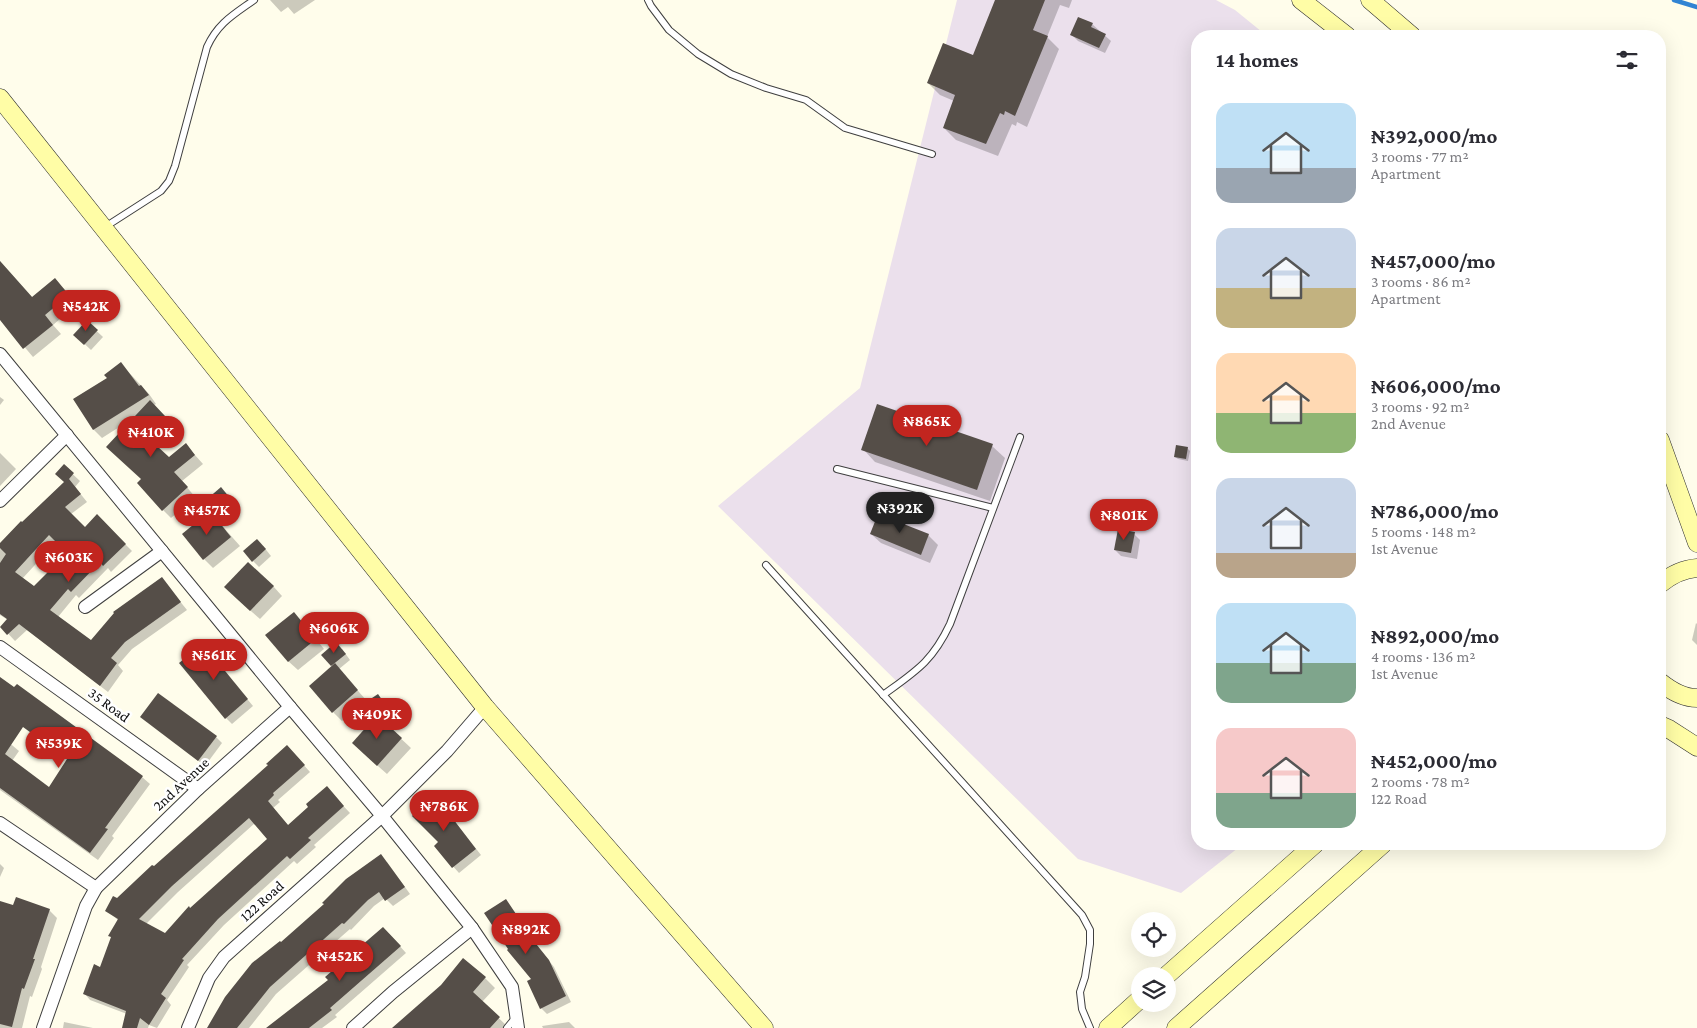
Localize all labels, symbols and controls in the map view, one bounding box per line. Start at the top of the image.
icon: filters [1613,46,1641,74]
text: 14 homes [1216,48,1298,72]
icon: home [1256,123,1316,183]
text: ₦392,000/mo [1371,124,1498,148]
text: 3 rooms · 77 m² [1371,148,1469,165]
text: Apartment [1371,165,1441,182]
icon: home [1256,248,1316,308]
text: ₦457,000/mo [1371,249,1495,273]
text: 3 rooms · 86 m² [1371,273,1471,290]
pin: ₦542K [51,290,121,332]
text: Apartment [1371,290,1441,307]
text: ₦542K [63,297,109,314]
icon: home [1256,373,1316,433]
text: ₦606,000/mo [1371,374,1501,398]
text: 3 rooms · 92 m² [1371,398,1469,415]
pin: ₦865K [892,404,962,447]
text: ₦865K [904,412,950,429]
text: 2nd Avenue [1371,415,1446,432]
pin: ₦410K [116,416,186,458]
text: ₦410K [128,423,174,440]
pin: ₦392K [865,492,935,534]
pin: ₦457K [172,494,242,536]
pin: ₦801K [1089,498,1159,541]
icon: home [1256,498,1316,558]
text: ₦392K [877,499,923,516]
text: ₦786,000/mo [1371,499,1499,523]
text: ₦457K [185,501,229,518]
text: ₦801K [1101,506,1147,523]
text: 5 rooms · 148 m² [1371,523,1476,540]
pin: ₦603K [34,540,104,583]
text: 1st Avenue [1371,540,1438,557]
text: ₦603K [45,548,93,565]
pin: ₦606K [299,612,369,654]
text: ₦606K [310,619,358,636]
icon: home [1256,623,1316,683]
text: ₦892,000/mo [1371,624,1499,648]
pin: ₦561K [179,638,249,681]
text: ₦561K [192,646,236,663]
text: 4 rooms · 136 m² [1371,648,1476,665]
text: 1st Avenue [1371,665,1438,682]
street label: 35 Road [85,685,133,725]
pin: ₦409K [342,698,412,740]
text: ₦409K [353,705,401,722]
pin: ₦539K [24,726,94,769]
text: ₦539K [36,734,82,751]
icon: home [1256,748,1316,808]
text: ₦452,000/mo [1371,749,1497,773]
street label: 2nd Avenue [150,754,212,814]
text: 2 rooms · 78 m² [1371,773,1470,790]
pin: ₦786K [409,790,479,832]
text: 122 Road [1371,790,1427,807]
text: ₦786K [421,797,467,814]
street label: 122 Road [237,877,287,924]
pin: ₦892K [491,912,561,955]
map controls [1131,912,1176,1012]
button: locate [1131,912,1176,957]
text: ₦892K [502,920,550,937]
pin: ₦452K [305,940,375,982]
text: ₦452K [317,947,363,964]
button: layers [1131,967,1176,1012]

